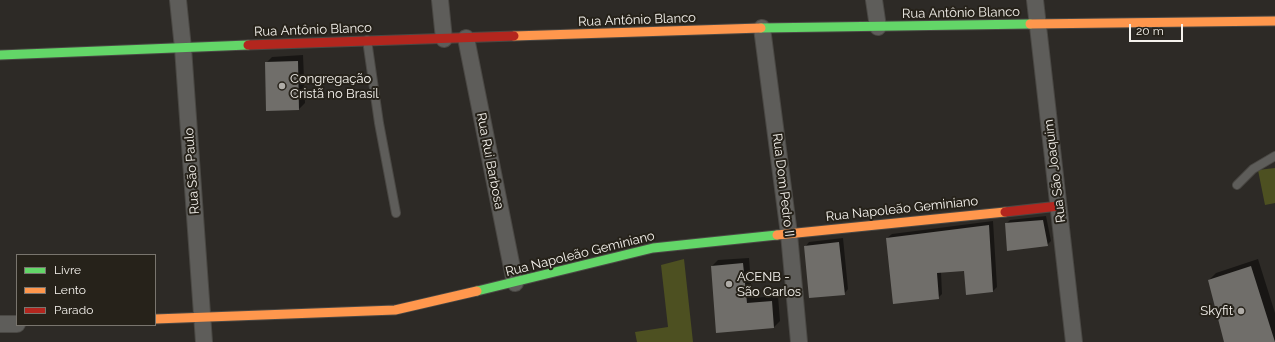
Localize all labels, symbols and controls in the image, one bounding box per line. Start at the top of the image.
street label: Rua Antônio Blanco [902,4,1020,22]
street label: Rua Antônio Blanco [578,10,696,30]
scale bar [1131,16,1185,42]
street label: Rua Antônio Blanco [254,20,372,40]
text: 20 m [1136,24,1164,38]
place label: Congregação Cristã no Brasil [290,71,379,102]
marker: Congregação Cristã no Brasil [277,81,287,91]
street label: Rua Rui Barbosa [473,111,507,211]
street label: Rua São Joaquim [1041,118,1069,224]
street label: Rua São Paulo [181,127,203,215]
street label: Rua Dom Pedro II [769,132,797,238]
street label: Rua Napoleão Geminiano [825,193,979,225]
street label: Rua Napoleão Geminiano [504,228,656,280]
legend [16,254,156,326]
text: Livre [54,263,81,277]
place label: ACENB - São Carlos [737,269,801,300]
marker: ACENB - São Carlos [724,279,734,289]
text: Lento [54,283,86,297]
text: Parado [54,303,93,317]
place label: Skyfit [1200,303,1233,319]
marker: Skyfit [1236,306,1246,316]

